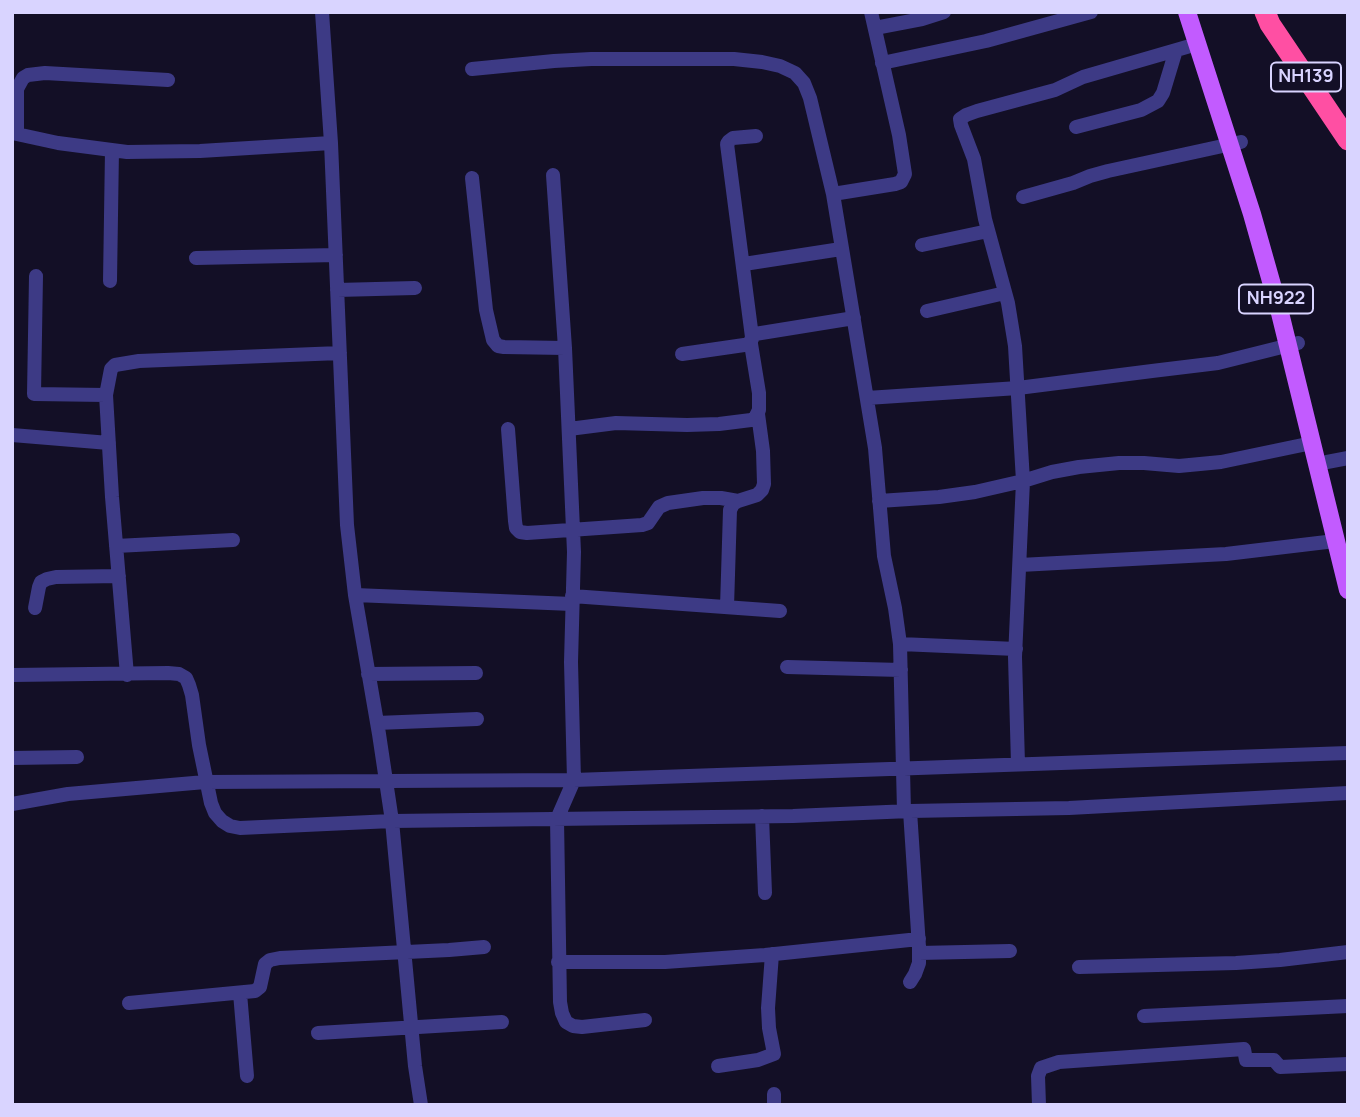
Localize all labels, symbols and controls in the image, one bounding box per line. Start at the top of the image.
road number: NH139 [1271,62,1341,92]
road number: NH922 [1239,284,1313,314]

